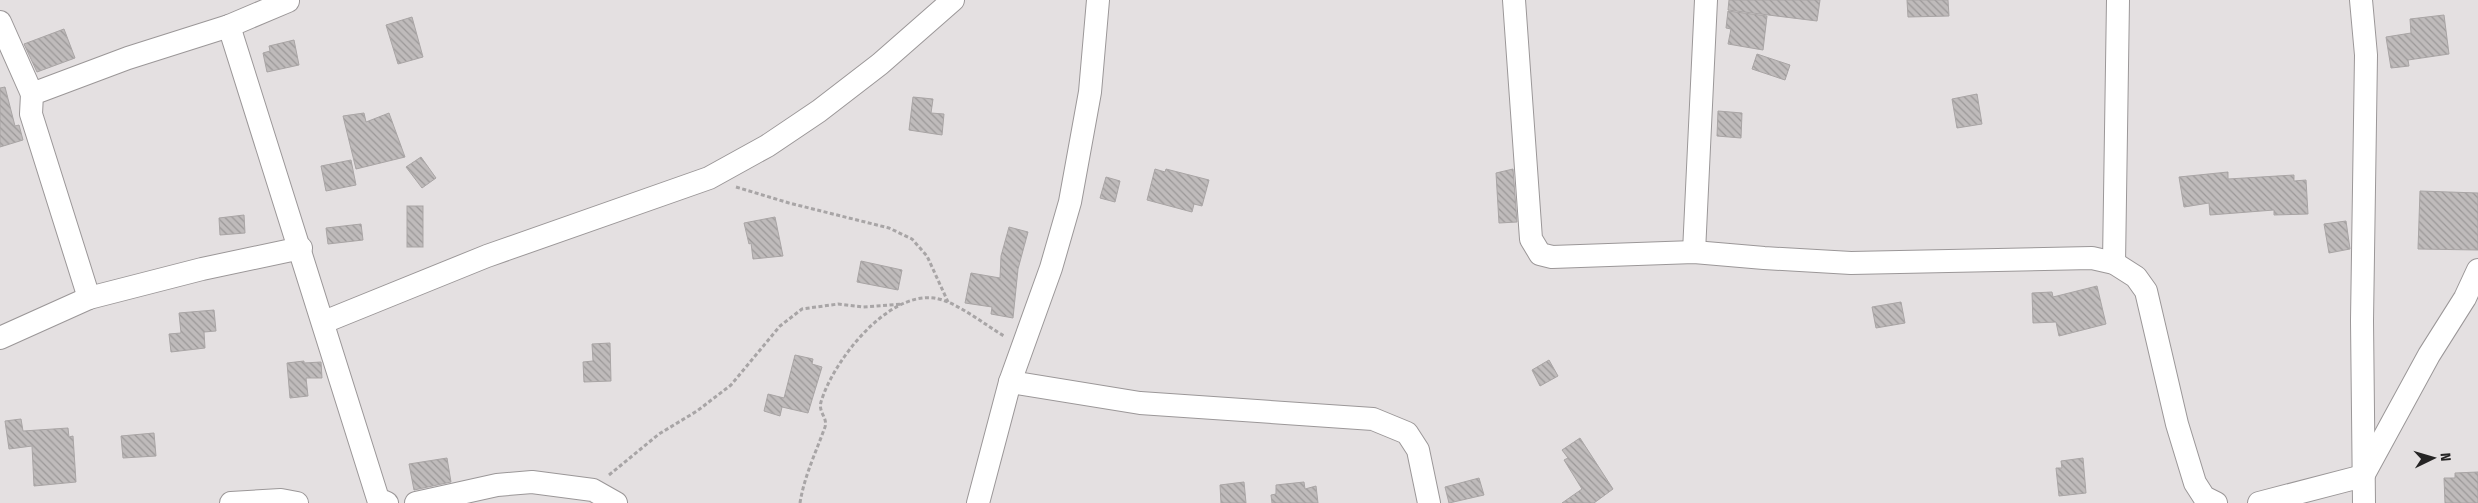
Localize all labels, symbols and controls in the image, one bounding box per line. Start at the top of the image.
north arrow [2408,433,2458,483]
text: N [2437,452,2454,462]

